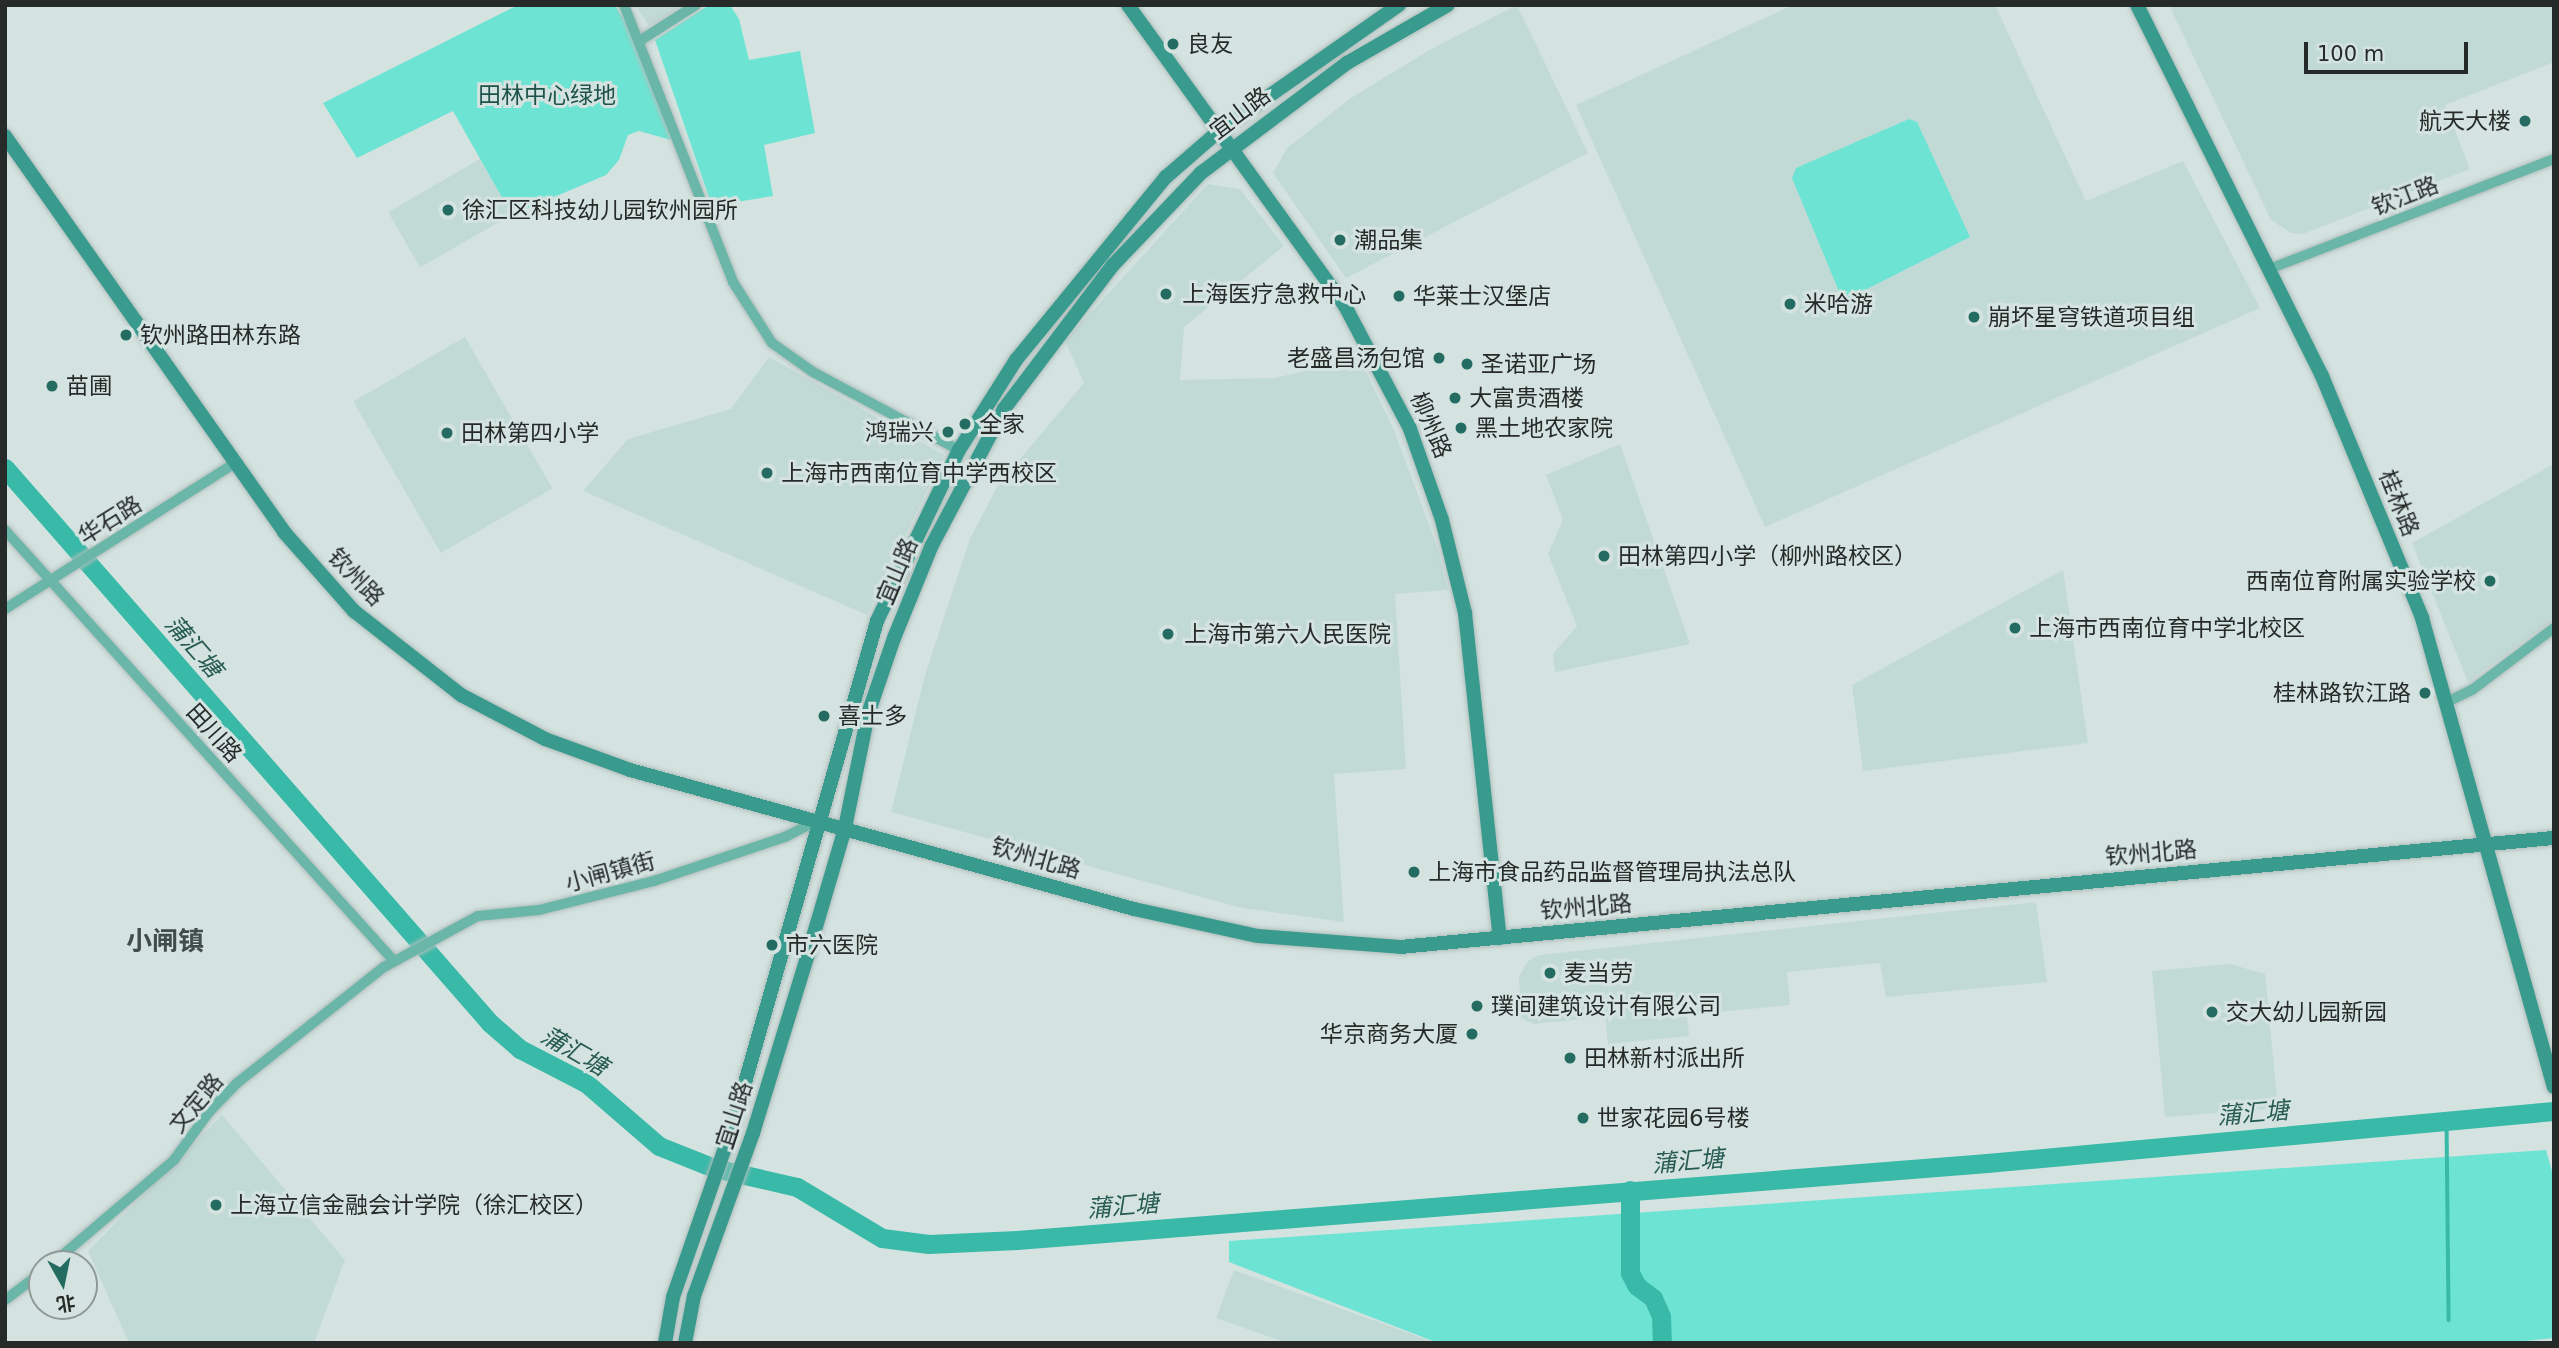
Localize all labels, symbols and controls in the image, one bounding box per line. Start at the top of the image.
scale bar [2307,28,2472,72]
place label: 良友 [1187,30,1233,58]
marker: 良友 [1165,36,1181,52]
text: 100 m [2317,42,2384,66]
park label: 田林中心绿地 [478,81,616,109]
street label: 宜山路 [1204,81,1276,145]
place label: 航天大楼 [2419,107,2511,135]
marker: 航天大楼 [2517,113,2533,129]
street label: 钦江路 [2368,171,2442,221]
place label: 徐汇区科技幼儿园钦州园所 [462,196,738,224]
marker: 徐汇区科技幼儿园钦州园所 [440,202,456,218]
place label: 潮品集 [1354,226,1423,254]
marker: 潮品集 [1332,232,1348,248]
place label: 上海医疗急救中心 [1182,280,1366,308]
place label: 华莱士汉堡店 [1413,282,1551,310]
marker: 上海医疗急救中心 [1156,284,1176,304]
marker: 华莱士汉堡店 [1391,288,1407,304]
place label: 米哈游 [1804,290,1873,318]
marker: 米哈游 [1782,296,1798,312]
place label: 崩坏星穹铁道项目组 [1988,303,2195,331]
marker: 崩坏星穹铁道项目组 [1966,309,1982,325]
place label: 钦州路田林东路 [140,321,301,349]
marker: 钦州路田林东路 [118,327,134,343]
place label: 老盛昌汤包馆 [1287,344,1425,372]
marker: 老盛昌汤包馆 [1431,350,1447,366]
place label: 圣诺亚广场 [1481,350,1596,378]
marker: 圣诺亚广场 [1459,356,1475,372]
place label: 苗圃 [66,372,112,400]
marker: 苗圃 [44,378,60,394]
place label: 大富贵酒楼 [1469,384,1584,412]
street label: 柳州路 [1405,388,1457,462]
marker: 大富贵酒楼 [1447,390,1463,406]
place label: 全家 [979,410,1025,438]
place label: 黑土地农家院 [1475,414,1613,442]
marker: 全家 [957,416,973,432]
place label: 鸿瑞兴 [865,418,934,446]
place label: 田林第四小学 [461,419,599,447]
marker: 黑土地农家院 [1453,420,1469,436]
marker: 鸿瑞兴 [940,424,956,440]
marker: 田林第四小学 [439,425,455,441]
place label: 上海市西南位育中学西校区 [781,459,1057,487]
marker: 上海市西南位育中学西校区 [759,465,775,481]
street label: 桂林路 [2373,466,2425,540]
street label: 华石路 [73,490,147,550]
street label: 宜山路 [871,534,923,608]
place label: 田林第四小学（柳州路校区） [1618,542,1917,570]
street label: 钦州路 [322,543,390,611]
marker: 田林第四小学（柳州路校区） [1596,548,1612,564]
place label: 西南位育附属实验学校 [2246,567,2476,595]
marker: 西南位育附属实验学校 [2482,573,2498,589]
water label: 蒲汇塘 [159,610,227,684]
place label: 上海市西南位育中学北校区 [2029,614,2305,642]
place label: 上海市第六人民医院 [1184,620,1391,648]
marker: 上海市西南位育中学北校区 [2007,620,2023,636]
marker: 上海市第六人民医院 [1158,624,1178,644]
place label: 桂林路钦江路 [2273,679,2411,707]
marker: 桂林路钦江路 [2417,685,2433,701]
street label: 田川路 [181,698,247,768]
place label: 喜士多 [838,702,907,730]
marker: 喜士多 [816,708,832,724]
street label: 钦州北路 [988,832,1084,884]
street label: 钦州北路 [2104,835,2198,871]
street label: 小闸镇街 [562,847,658,897]
place label: 上海市食品药品监督管理局执法总队 [1428,858,1796,886]
marker: 上海市食品药品监督管理局执法总队 [1406,864,1422,880]
street label: 钦州北路 [1539,889,1633,925]
district label: 小闸镇 [126,926,204,958]
place label: 市六医院 [786,931,878,959]
marker: 市六医院 [764,937,780,953]
place label: 麦当劳 [1564,959,1633,987]
marker: 麦当劳 [1542,965,1558,981]
place label: 璞间建筑设计有限公司 [1491,992,1721,1020]
marker: 璞间建筑设计有限公司 [1469,998,1485,1014]
place label: 交大幼儿园新园 [2226,998,2387,1026]
marker: 交大幼儿园新园 [2204,1004,2220,1020]
place label: 华京商务大厦 [1320,1020,1458,1048]
water label: 蒲汇塘 [536,1022,612,1082]
marker: 华京商务大厦 [1464,1026,1480,1042]
place label: 田林新村派出所 [1584,1044,1745,1072]
marker: 田林新村派出所 [1562,1050,1578,1066]
street label: 文定路 [163,1068,229,1138]
street label: 宜山路 [710,1078,758,1152]
water label: 蒲汇塘 [2216,1097,2290,1131]
place label: 世家花园6号楼 [1597,1104,1750,1132]
marker: 世家花园6号楼 [1575,1110,1591,1126]
water label: 蒲汇塘 [1651,1145,1725,1179]
water label: 蒲汇塘 [1086,1190,1160,1224]
place label: 上海立信金融会计学院（徐汇校区） [230,1191,598,1219]
marker: 上海立信金融会计学院（徐汇校区） [208,1197,224,1213]
north arrow [28,1250,98,1320]
text: 北 [55,1291,77,1316]

